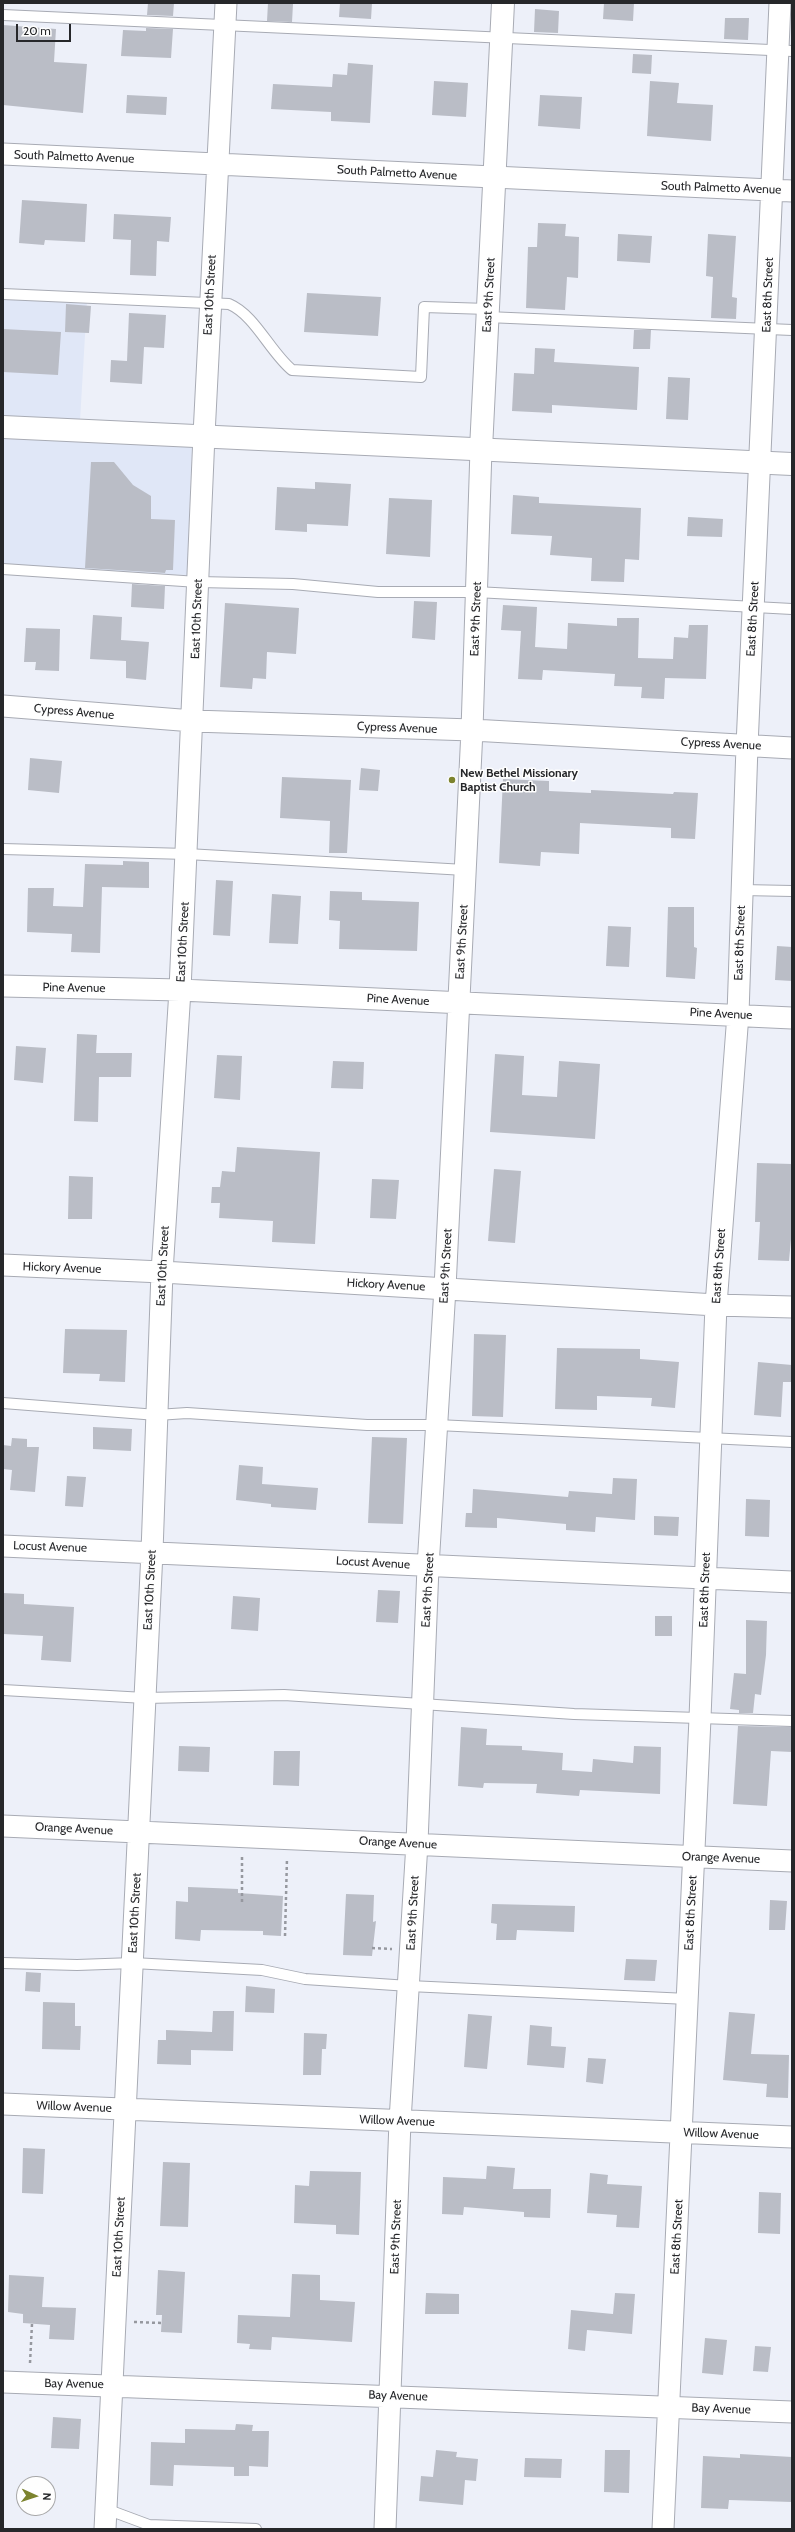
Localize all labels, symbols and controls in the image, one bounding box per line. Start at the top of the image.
scale bar [18,16,73,42]
text: 20 m [23,23,51,38]
street label: South Palmetto Avenue [14,148,134,166]
street label: South Palmetto Avenue [336,163,458,183]
street label: South Palmetto Avenue [661,179,781,197]
street label: East 10th Street [201,254,219,336]
street label: East 9th Street [480,257,498,333]
street label: East 8th Street [759,257,777,333]
street label: East 10th Street [188,579,206,659]
street label: East 9th Street [467,581,485,657]
street label: East 8th Street [744,581,762,657]
street label: Cypress Avenue [33,701,115,723]
street label: Cypress Avenue [357,719,437,737]
street label: Cypress Avenue [680,735,762,753]
place label: New Bethel Missionary Baptist Church [460,766,578,794]
marker: New Bethel Missionary Baptist Church [447,775,457,785]
street label: East 10th Street [174,901,192,983]
street label: East 9th Street [453,904,471,980]
street label: East 8th Street [731,905,749,981]
street label: Pine Avenue [42,980,106,996]
street label: Pine Avenue [366,991,430,1009]
street label: Pine Avenue [689,1005,753,1023]
street label: East 10th Street [154,1225,172,1307]
street label: East 9th Street [437,1228,455,1304]
street label: East 8th Street [709,1228,729,1304]
street label: Hickory Avenue [22,1259,102,1277]
street label: Hickory Avenue [346,1276,426,1294]
street label: Locust Avenue [13,1539,87,1555]
street label: East 10th Street [141,1549,159,1631]
street label: East 9th Street [419,1552,437,1628]
street label: East 8th Street [696,1552,714,1628]
street label: Locust Avenue [336,1554,410,1572]
street label: Orange Avenue [35,1820,113,1838]
street label: Orange Avenue [359,1834,437,1852]
street label: Orange Avenue [682,1849,760,1867]
street label: East 10th Street [126,1872,144,1954]
street label: East 9th Street [404,1875,422,1951]
street label: East 8th Street [682,1875,700,1951]
street label: Willow Avenue [36,2098,112,2116]
street label: Willow Avenue [359,2112,435,2130]
street label: Willow Avenue [683,2125,759,2143]
street label: East 10th Street [110,2196,128,2278]
street label: East 9th Street [387,2199,405,2275]
street label: East 8th Street [668,2199,686,2275]
street label: Bay Avenue [44,2376,104,2392]
street label: Bay Avenue [368,2388,428,2404]
street label: Bay Avenue [691,2401,751,2417]
north arrow [16,2476,56,2516]
text: N [40,2492,54,2501]

